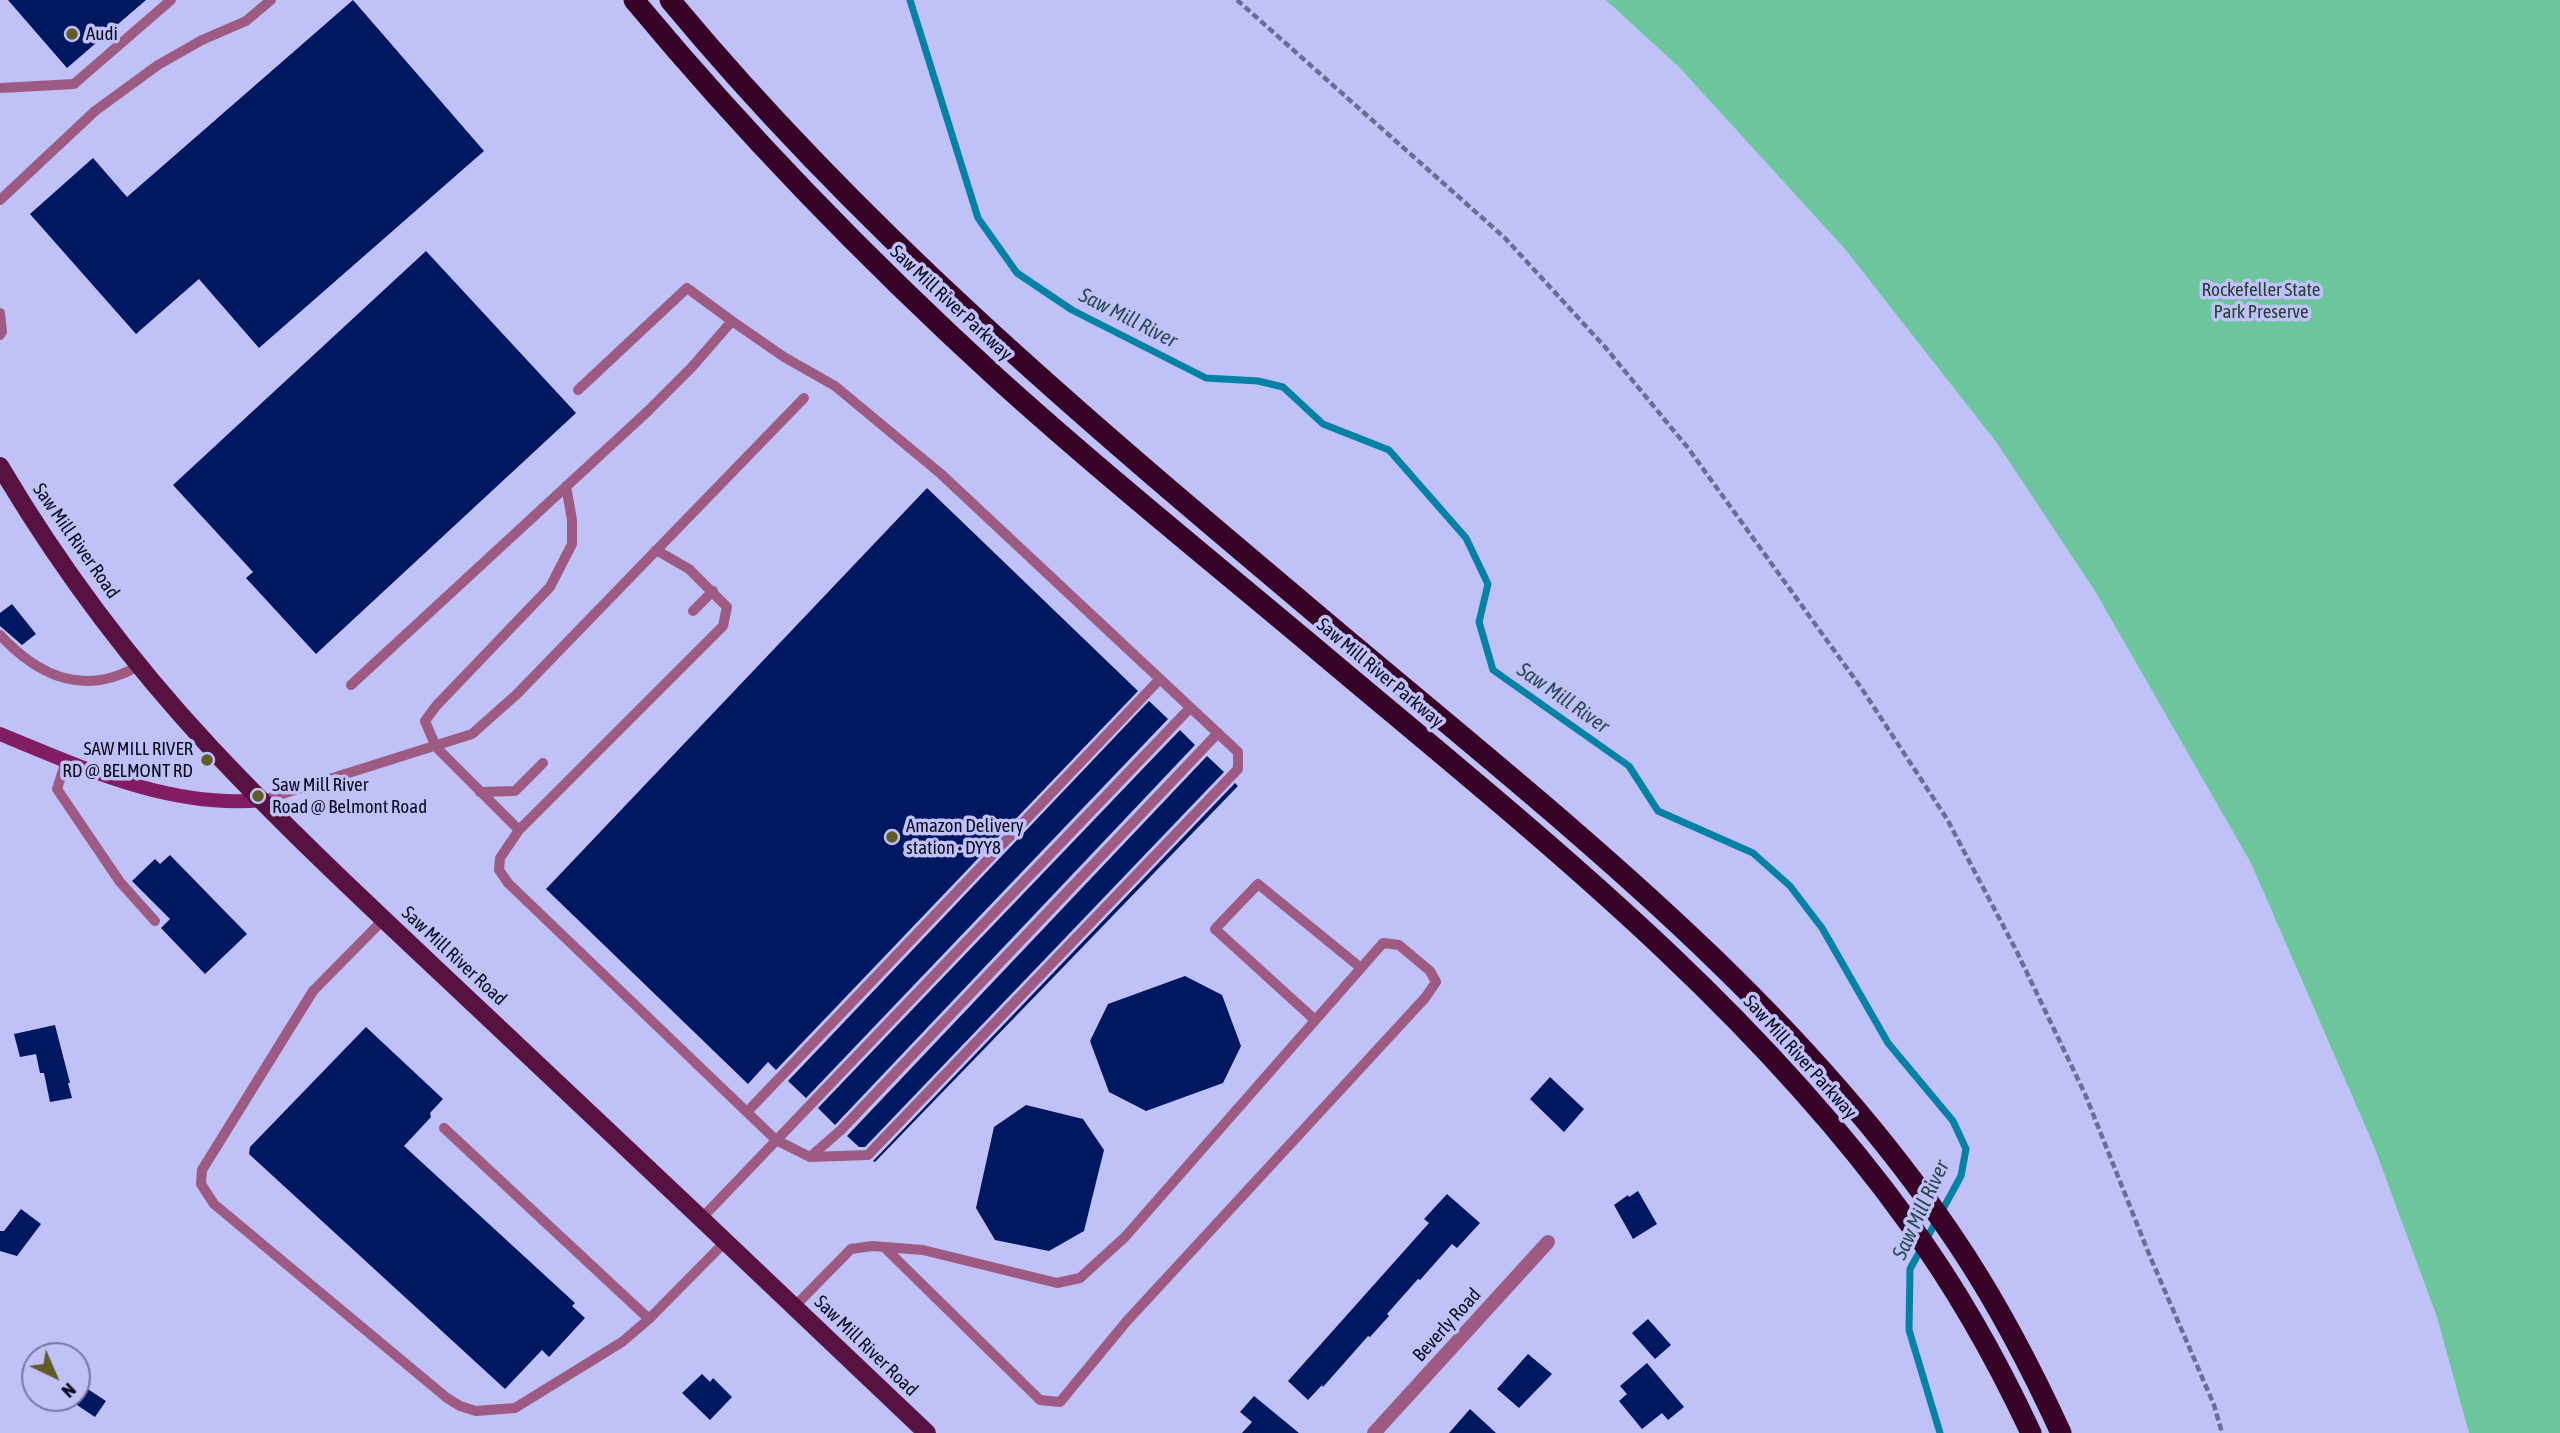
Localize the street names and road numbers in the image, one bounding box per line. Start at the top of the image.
street label: Saw Mill River Parkway [885,241,1017,365]
street label: Saw Mill River Road [28,479,124,603]
street label: Saw Mill River Parkway [1312,613,1448,733]
street label: Saw Mill River Road [397,902,511,1010]
street label: Saw Mill River Parkway [1739,991,1861,1123]
street label: Beverly Road [1408,1284,1486,1366]
street label: Saw Mill River Road [809,1291,923,1401]

